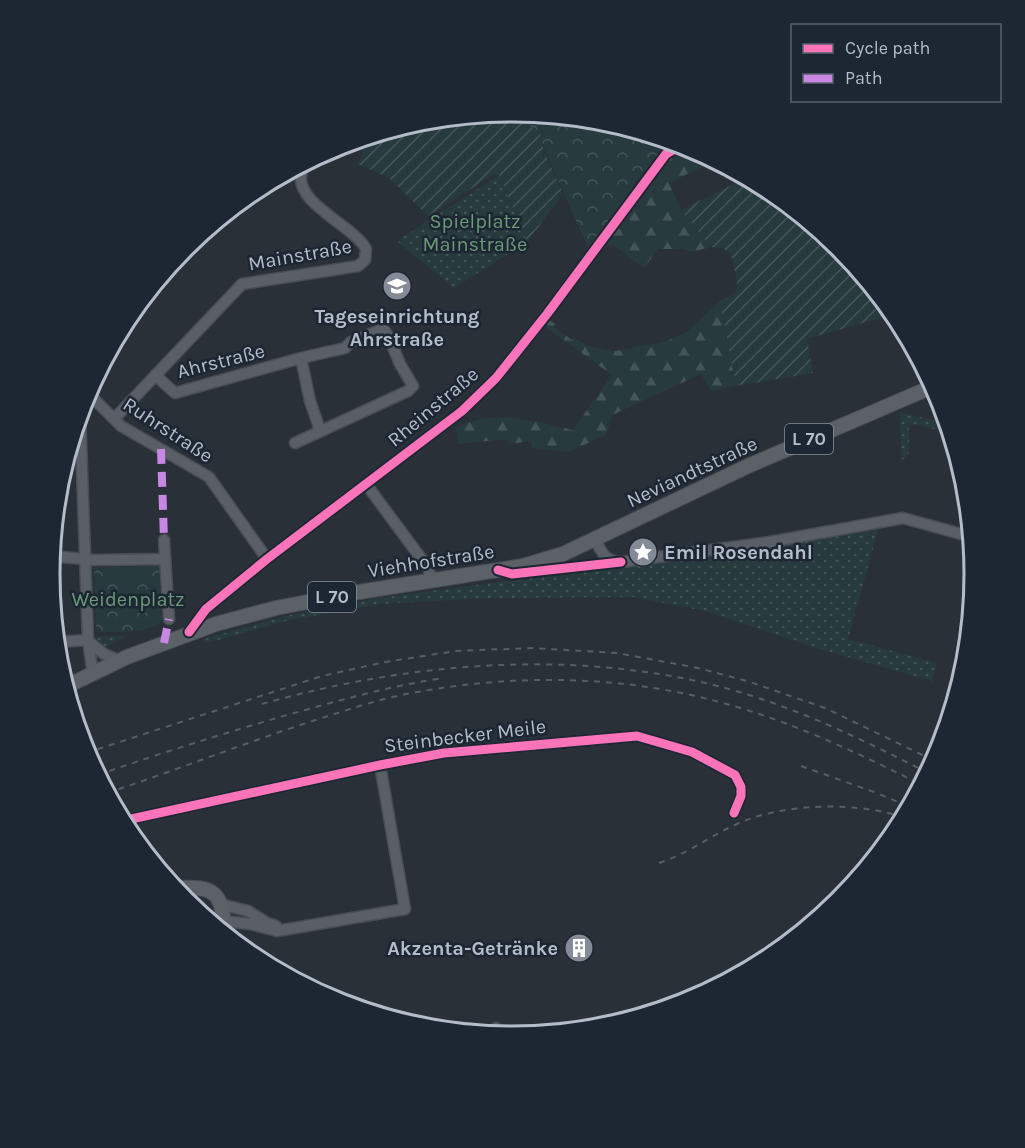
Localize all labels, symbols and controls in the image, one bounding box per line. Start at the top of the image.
legend [791,24,1001,102]
text: Cycle path [845,37,930,59]
text: Path [845,67,883,89]
park label: Spielplatz Mainstraße [423,210,527,256]
street label: Mainstraße [246,235,354,275]
school or university icon: Tageseinrichtung Ahrstraße [381,270,413,302]
place label: Tageseinrichtung Ahrstraße [315,305,480,351]
street label: Ahrstraße [175,339,267,383]
street label: Rheinstraße [383,362,483,452]
street label: Ruhrstraße [119,392,217,468]
road number: L 70 [785,424,833,454]
street label: Neviandtstraße [623,432,761,512]
place icon: Emil Rosendahl [627,536,659,568]
street label: Viehhofstraße [366,540,496,582]
place label: Emil Rosendahl [664,541,813,564]
road number: L 70 [308,582,356,612]
park label: Weidenplatz [72,588,184,611]
street label: Steinbecker Meile [383,715,547,757]
building icon: Akzenta-Getränke [563,932,595,964]
place label: Akzenta-Getränke [387,937,558,960]

